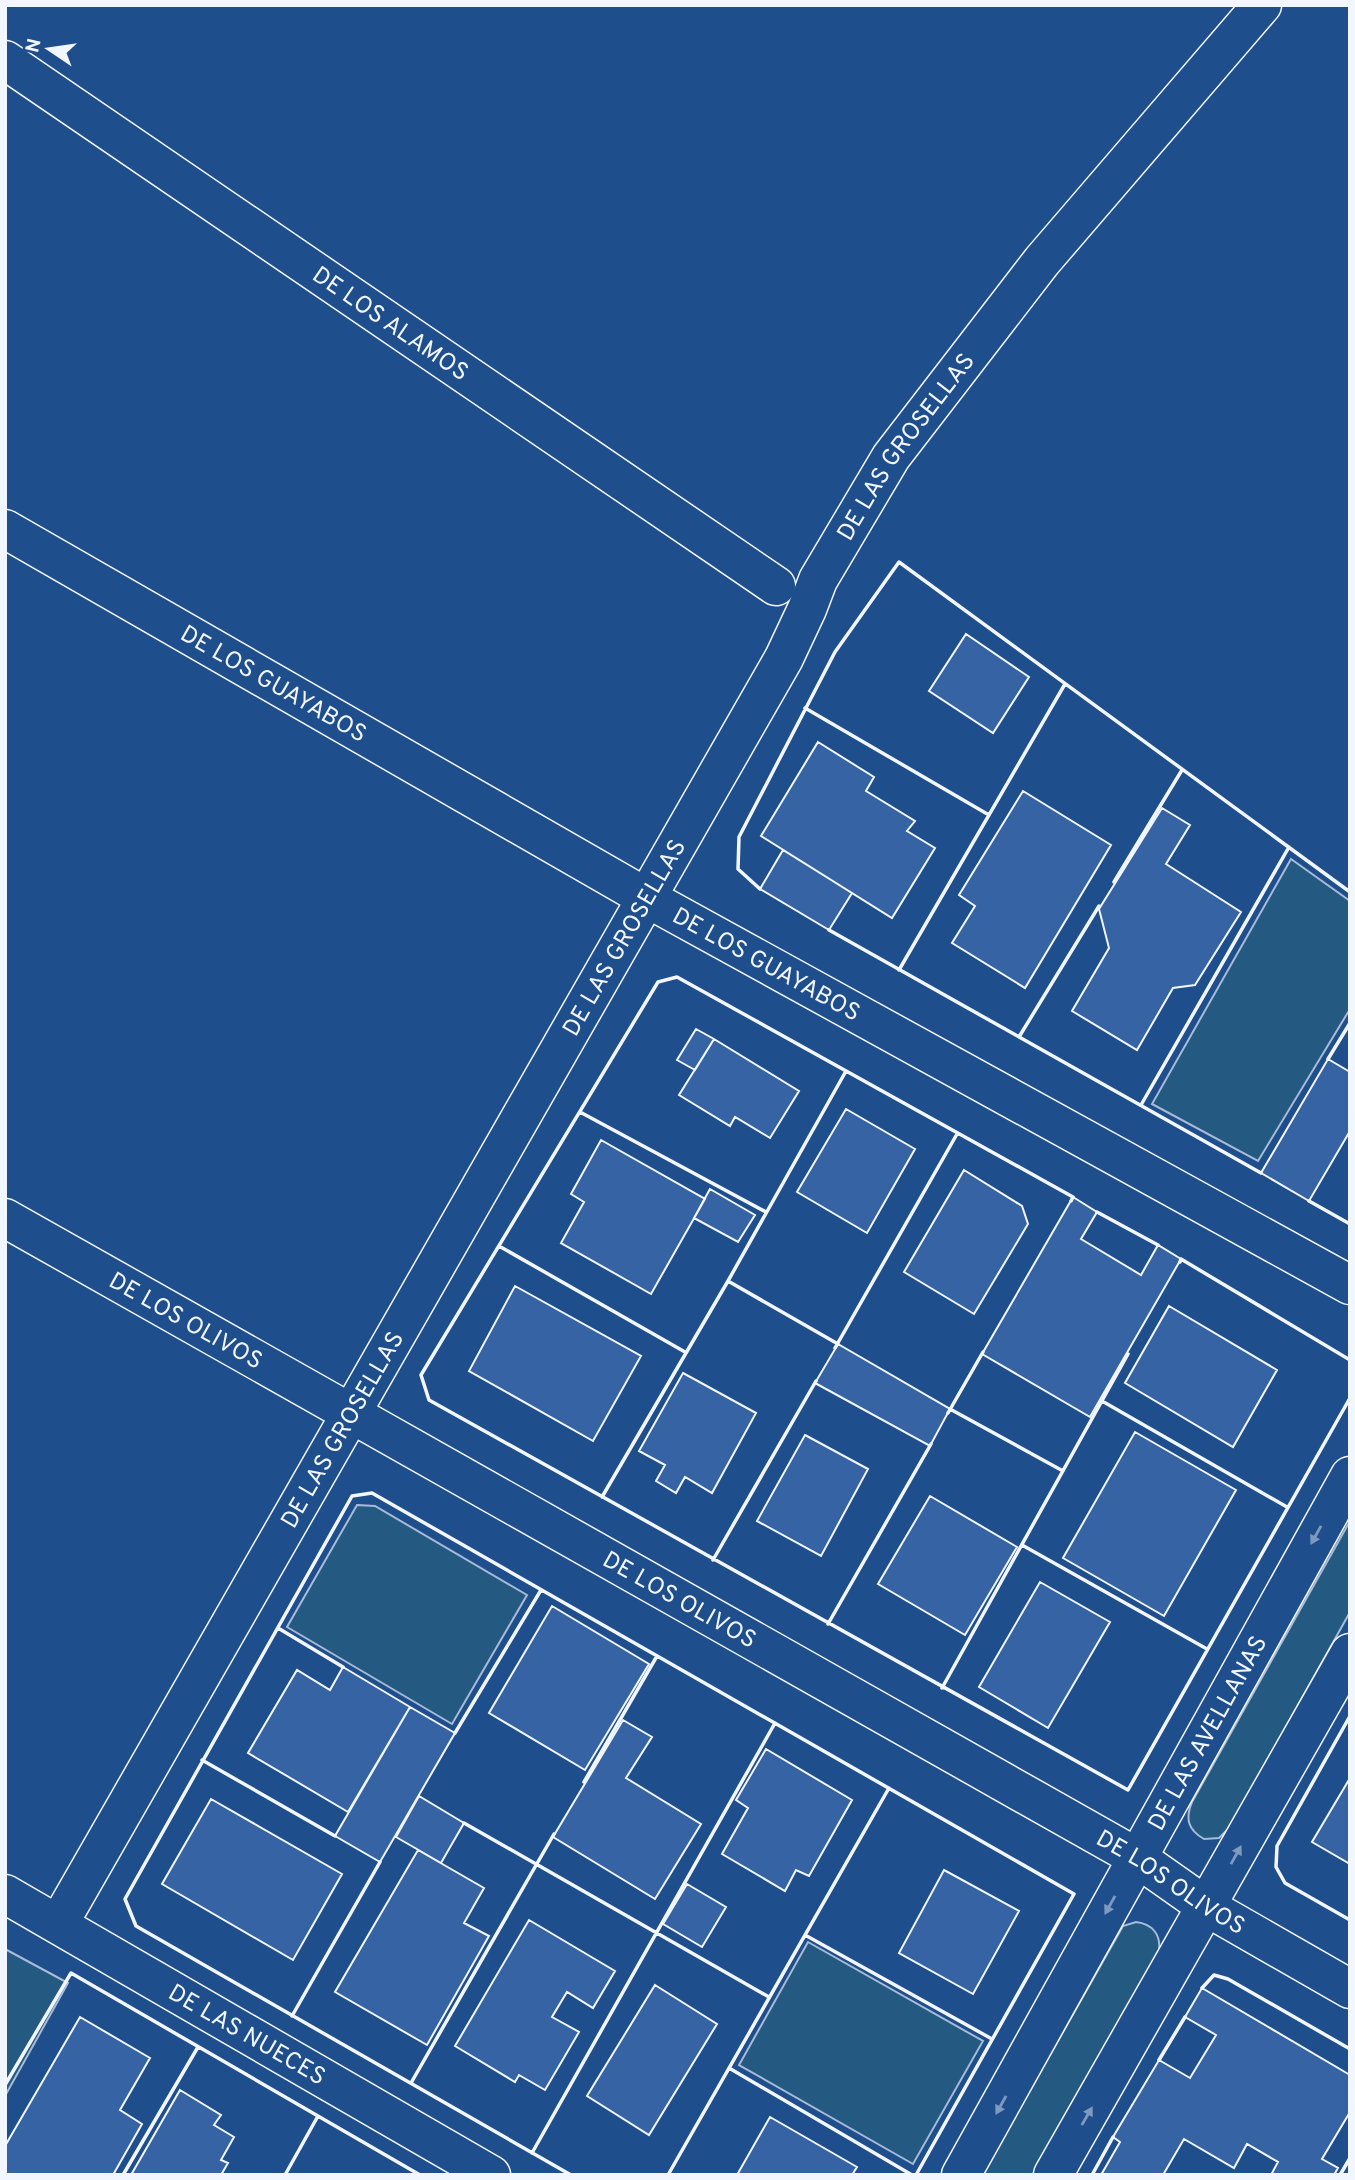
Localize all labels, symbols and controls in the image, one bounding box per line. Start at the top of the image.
north arrow [14,14,84,84]
text: N [21,36,48,55]
street label: DE LOS ALAMOS [306,261,474,389]
street label: DE LAS GROSELLAS [832,348,983,547]
street label: DE LOS GUAYABOS [174,620,371,751]
street label: DE LAS GROSELLAS [557,835,694,1042]
street label: DE LOS GUAYABOS [666,902,865,1029]
street label: DE LOS OLIVOS [103,1267,267,1377]
street label: DE LAS GROSELLAS [275,1326,412,1534]
one-way arrow [1310,1526,1322,1545]
street label: DE LOS OLIVOS [597,1546,761,1656]
street label: DE LAS AVELLANAS [1143,1631,1275,1837]
street label: DE LOS OLIVOS [1090,1825,1250,1943]
one-way arrow [1230,1845,1242,1864]
one-way arrow [1104,1895,1116,1915]
street label: DE LAS NUECES [162,1979,331,2093]
one-way arrow [995,2095,1007,2114]
one-way arrow [1080,2106,1093,2125]

